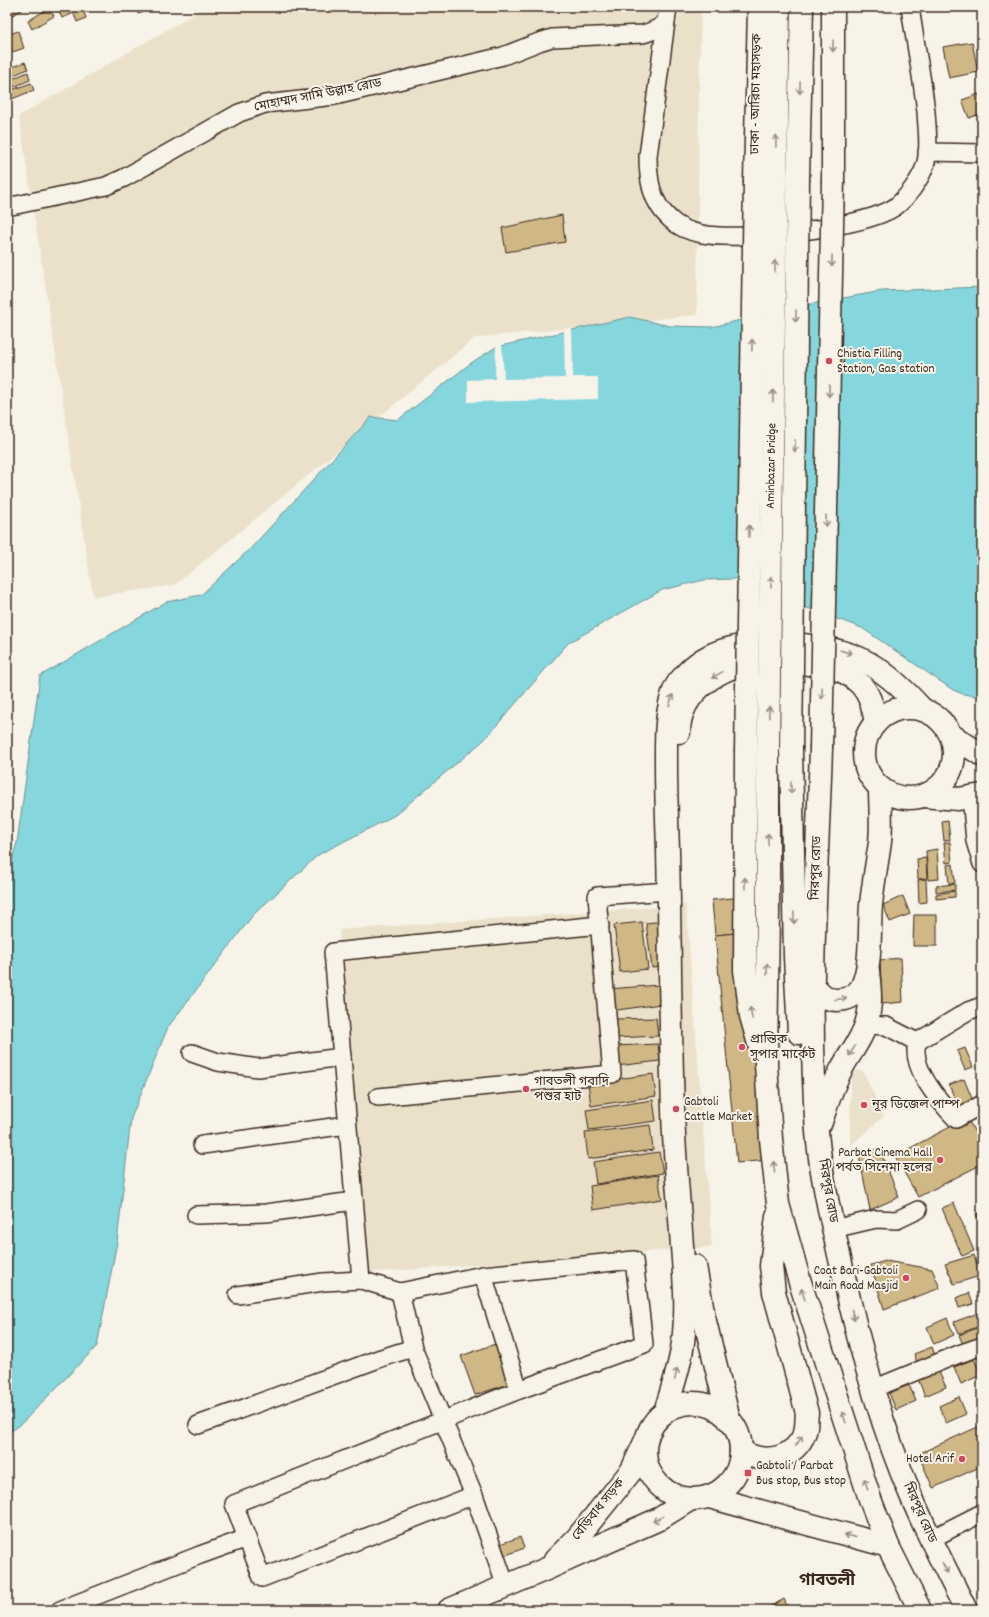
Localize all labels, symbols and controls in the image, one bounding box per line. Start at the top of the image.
street label: ঢাকা - আরিচা মহাসড়ক [746,33,768,156]
one-way arrow [829,39,837,52]
street label: মোহাম্মদ সামি উল্লাহ রোড [253,74,384,118]
one-way arrow [797,81,804,94]
one-way arrow [772,135,780,148]
one-way arrow [828,254,835,267]
one-way arrow [771,260,778,273]
one-way arrow [793,309,800,322]
one-way arrow [749,339,756,352]
place label: Chistia Filling Station, Gas station [837,345,935,379]
marker: Chistia Filling Station, Gas station [824,356,834,366]
one-way arrow [825,384,833,397]
one-way arrow [769,390,777,403]
street label: Aminbazar Bridge [762,423,782,509]
one-way arrow [791,439,799,452]
one-way arrow [822,514,830,527]
one-way arrow [745,525,753,538]
one-way arrow [767,576,774,589]
one-way arrow [839,649,852,656]
one-way arrow [711,672,723,680]
one-way arrow [818,686,826,699]
one-way arrow [668,694,675,707]
one-way arrow [765,706,773,719]
one-way arrow [788,781,795,794]
one-way arrow [764,833,772,846]
street label: মিরপুর রোড [806,835,828,901]
one-way arrow [741,877,749,890]
one-way arrow [790,911,798,924]
one-way arrow [763,963,771,976]
one-way arrow [834,996,847,1003]
one-way arrow [747,1007,755,1020]
place label: প্রান্তিক সুপার মার্কেট [749,1031,816,1065]
marker: প্রান্তিক সুপার মার্কেট [737,1042,747,1052]
one-way arrow [848,1045,856,1056]
place label: গাবতলী গবাদি পশুর হাট [534,1073,610,1107]
marker: গাবতলী গবাদি পশুর হাট [521,1084,531,1094]
place label: Gabtoli Cattle Market [684,1093,752,1127]
place label: নূর ডিজেল পাম্প [871,1096,960,1115]
marker: নূর ডিজেল পাম্প [859,1100,869,1110]
marker: Gabtoli Cattle Market [671,1104,681,1114]
place label: Parbat Cinema Hall পর্বত সিনেমা হলের [835,1144,932,1178]
marker: Parbat Cinema Hall পর্বত সিনেমা হলের [935,1155,945,1165]
street label: মিরপুর রোড [812,1157,842,1225]
one-way arrow [770,1161,778,1174]
place label: Coat Bari-Gabtoli Main Road Masjid [814,1262,899,1296]
marker: Coat Bari-Gabtoli Main Road Masjid [901,1273,911,1283]
one-way arrow [799,1288,807,1300]
one-way arrow [849,1308,857,1321]
one-way arrow [673,1368,681,1381]
one-way arrow [840,1411,847,1424]
one-way arrow [796,1435,804,1447]
place label: Hotel Arif [906,1450,954,1469]
marker: Hotel Arif [957,1454,967,1464]
place label: Gabtoli / Parbat Bus stop, Bus stop [756,1457,846,1491]
marker: Gabtoli / Parbat Bus stop, Bus stop [743,1468,753,1478]
street label: বেড়িবাধ সড়ক [568,1475,630,1545]
one-way arrow [862,1478,869,1491]
street label: মিরপুর রোড [897,1479,941,1547]
one-way arrow [652,1516,664,1523]
one-way arrow [844,1531,857,1539]
one-way arrow [942,1562,950,1574]
district label: গাবতলী [799,1569,855,1594]

